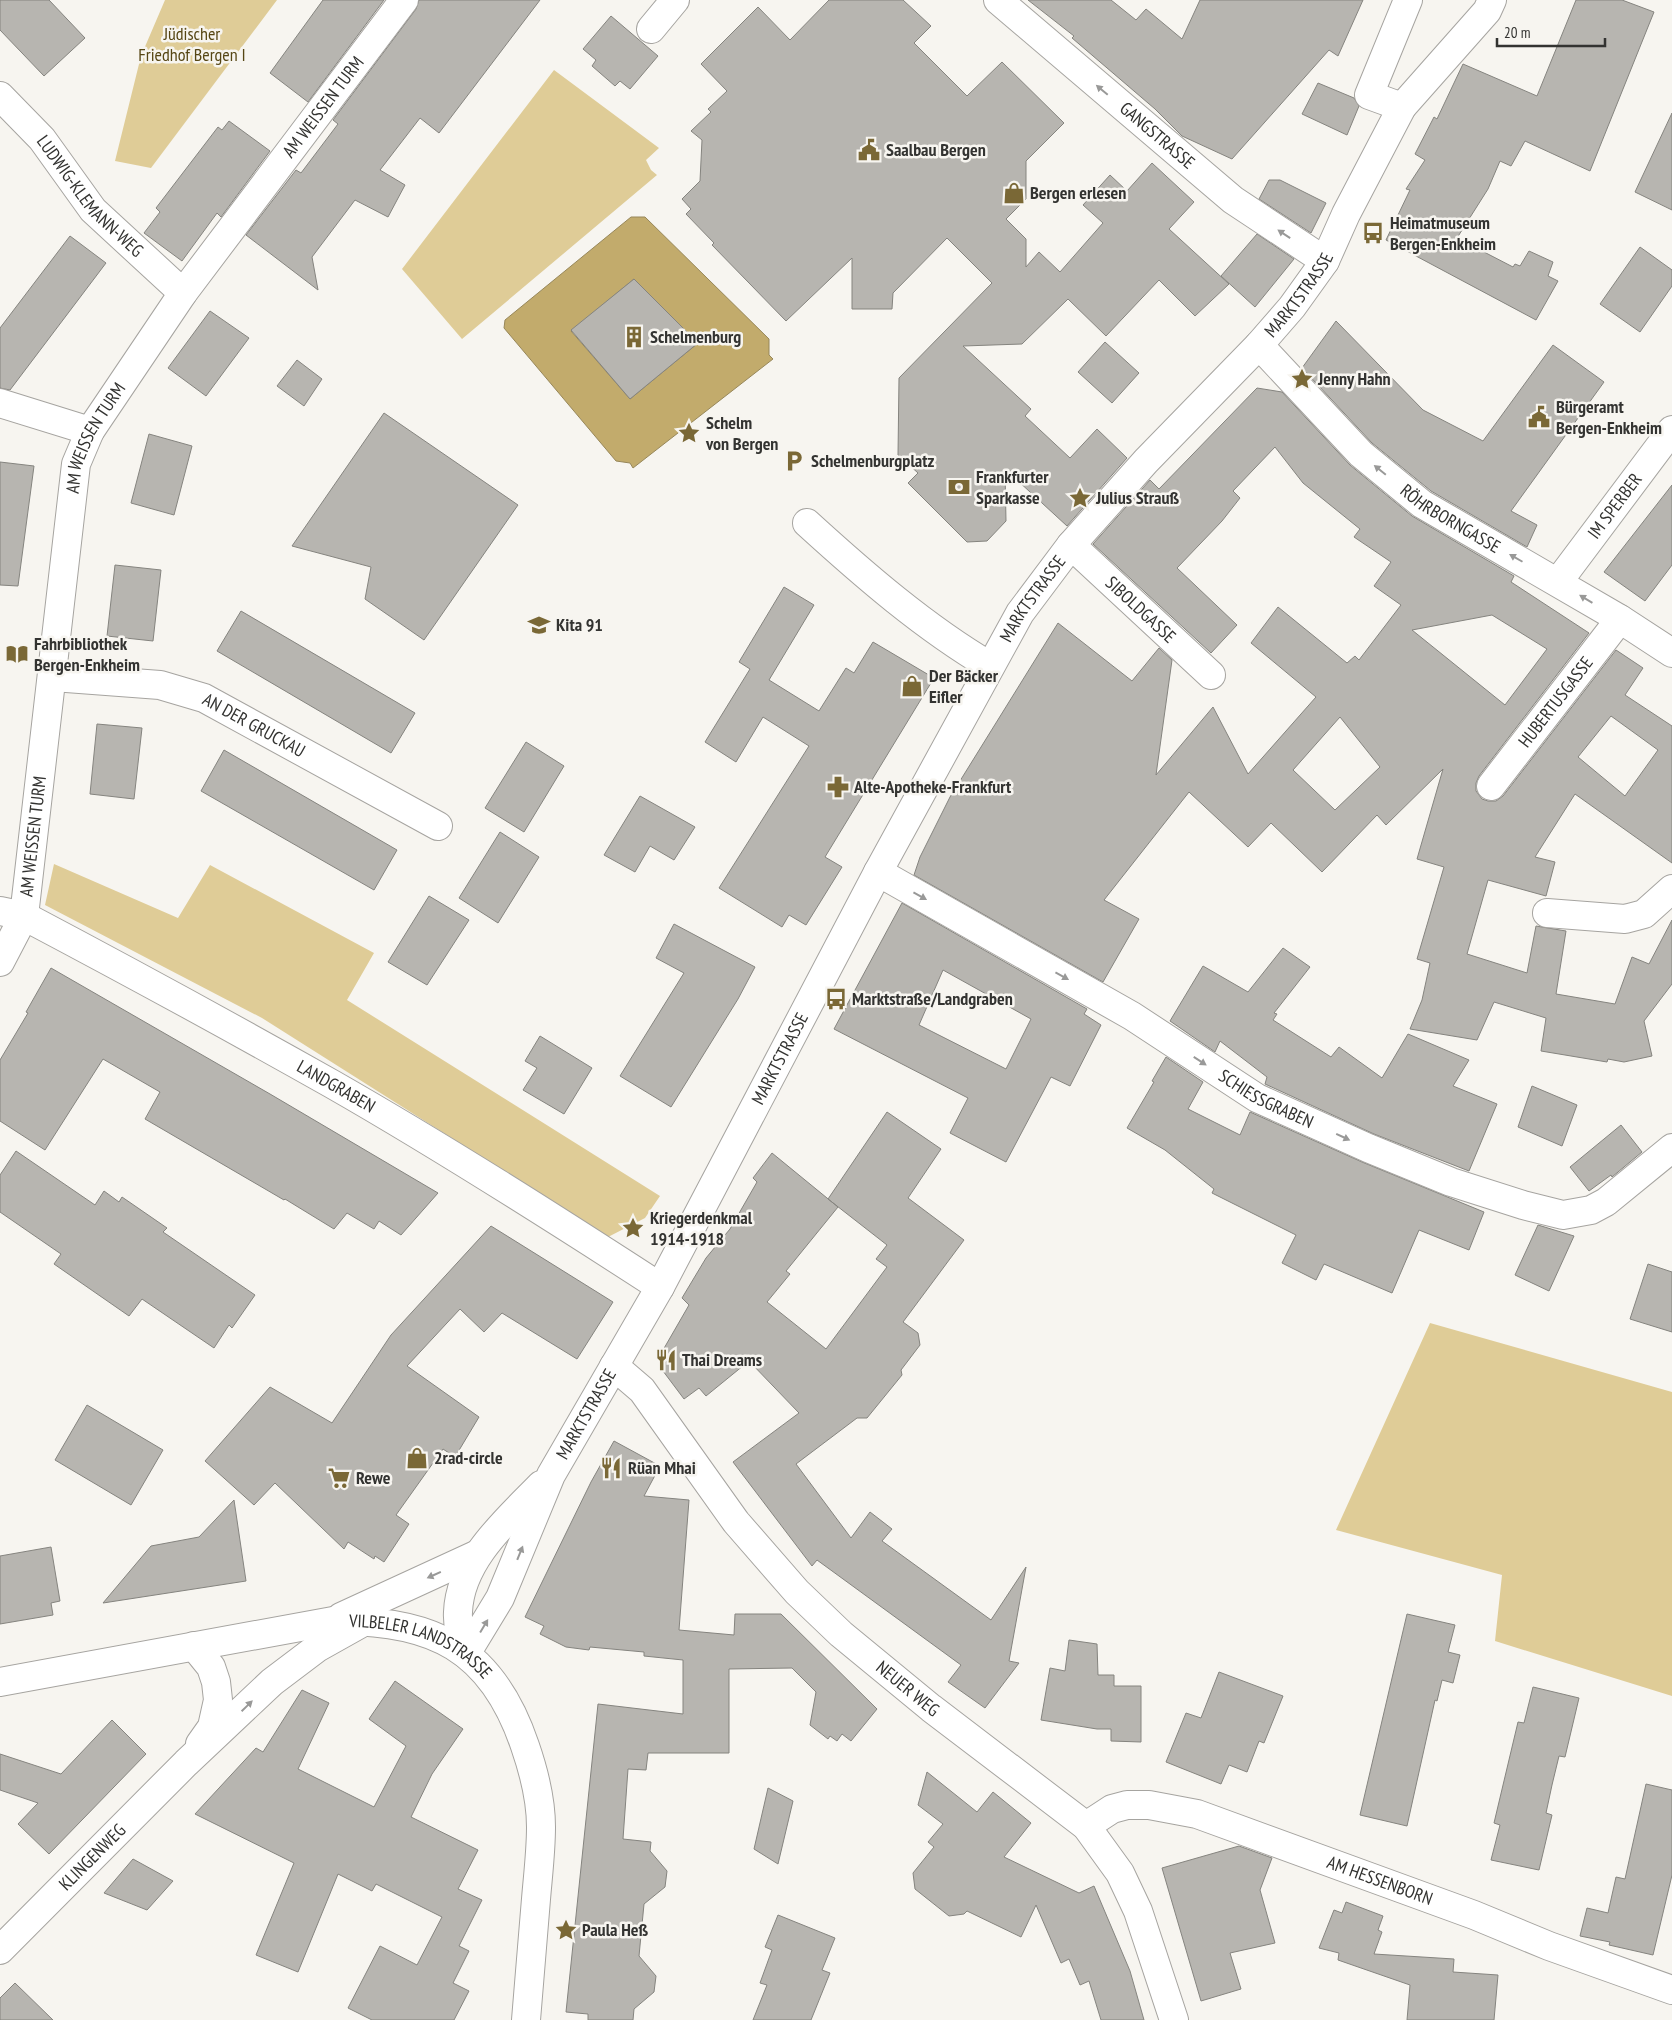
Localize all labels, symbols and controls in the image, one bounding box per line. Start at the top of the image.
scale bar [1497,15,1604,47]
park label: Jüdischer Friedhof Bergen I [138,22,246,66]
text: 20 m [1504,23,1530,42]
street label: AM WEISSEN TURM [277,51,369,162]
one-way arrow [1096,84,1109,95]
street label: GANGSTRASSE [1115,97,1200,174]
street label: LUDWIG-KLEMANN-WEG [32,130,149,262]
public building icon: Saalbau Bergen [856,137,882,163]
place label: Saalbau Bergen [886,138,986,161]
shop icon: Bergen erlesen [1001,180,1027,206]
place label: Bergen erlesen [1030,181,1126,204]
place label: Heimatmuseum Bergen-Enkheim [1390,211,1496,255]
bus stop icon: Heimatmuseum Bergen-Enkheim [1360,220,1386,246]
one-way arrow [1278,229,1291,239]
street label: MARKTSTRASSE [1259,249,1338,342]
building icon: Schelmenburg [621,324,647,350]
place label: Schelmenburg [650,325,741,348]
place icon: Jenny Hahn [1289,366,1315,392]
place label: Jenny Hahn [1317,367,1391,390]
street label: AM WEISSEN TURM [61,378,130,495]
place label: Bürgeramt Bergen-Enkheim [1556,395,1662,439]
public building icon: Bürgeramt Bergen-Enkheim [1526,404,1552,430]
place label: Schelm von Bergen [705,411,778,455]
place icon: Schelm von Bergen [676,420,702,446]
parking icon: Schelmenburgplatz [781,448,807,474]
place label: Schelmenburgplatz [811,449,934,472]
one-way arrow [1374,464,1387,475]
place label: Frankfurter Sparkasse [976,465,1049,509]
street label: IM SPERBER [1582,468,1647,543]
bank icon: Frankfurter Sparkasse [946,474,972,500]
street label: RÖHRBORNGASSE [1396,479,1505,558]
place icon: Julius Strauß [1067,485,1093,511]
place label: Julius Strauß [1095,486,1180,509]
street label: MARKTSTRASSE [994,550,1070,646]
one-way arrow [1509,554,1524,562]
street label: SIBOLDGASSE [1101,571,1181,648]
one-way arrow [1580,595,1593,604]
school or university icon: Kita 91 [526,612,552,638]
place label: Kita 91 [556,613,603,636]
place label: Fahrbibliothek Bergen-Enkheim [34,632,140,676]
library icon: Fahrbibliothek Bergen-Enkheim [4,641,30,667]
street label: HUBERTUSGASSE [1513,652,1598,752]
place label: Der Bäcker Eifler [929,664,999,708]
shop icon: Der Bäcker Eifler [899,673,925,699]
street label: AN DER GRUCKAU [199,688,309,762]
pharmacy icon: Alte-Apotheke-Frankfurt [825,774,851,800]
street label: AM WEISSEN TURM [14,775,51,898]
place label: Alte-Apotheke-Frankfurt [853,775,1012,798]
one-way arrow [913,892,928,900]
one-way arrow [1054,972,1069,980]
bus stop icon: Marktstraße/Landgraben [823,986,849,1012]
place label: Marktstraße/Landgraben [852,987,1013,1010]
street label: MARKTSTRASSE [746,1008,813,1108]
street label: LANDGRABEN [293,1055,380,1118]
one-way arrow [1194,1056,1207,1065]
street label: SCHIESSGRABEN [1214,1064,1317,1133]
one-way arrow [1336,1133,1350,1141]
place label: Kriegerdenkmal 1914-1918 [650,1206,753,1250]
place icon: Kriegerdenkmal 1914-1918 [620,1215,646,1241]
restaurant icon: Thai Dreams [653,1347,679,1373]
place label: Thai Dreams [682,1348,762,1371]
street label: MARKTSTRASSE [551,1365,621,1463]
shop icon: 2rad-circle [404,1445,430,1471]
place label: 2rad-circle [434,1446,503,1469]
restaurant icon: Rüan Mhai [598,1455,624,1481]
place label: Rüan Mhai [628,1456,696,1479]
supermarket icon: Rewe [326,1465,352,1491]
place label: Rewe [356,1466,391,1489]
one-way arrow [516,1546,524,1560]
one-way arrow [427,1571,441,1579]
street label: VILBELER LANDSTRASSE [348,1609,497,1683]
one-way arrow [479,1620,488,1633]
street label: NEUER WEG [872,1656,944,1721]
one-way arrow [241,1700,253,1712]
street label: KLINGENWEG [54,1818,130,1895]
street label: AM HESSENBORN [1324,1850,1436,1910]
place icon: Paula Heß [553,1917,579,1943]
place label: Paula Heß [582,1918,648,1941]

